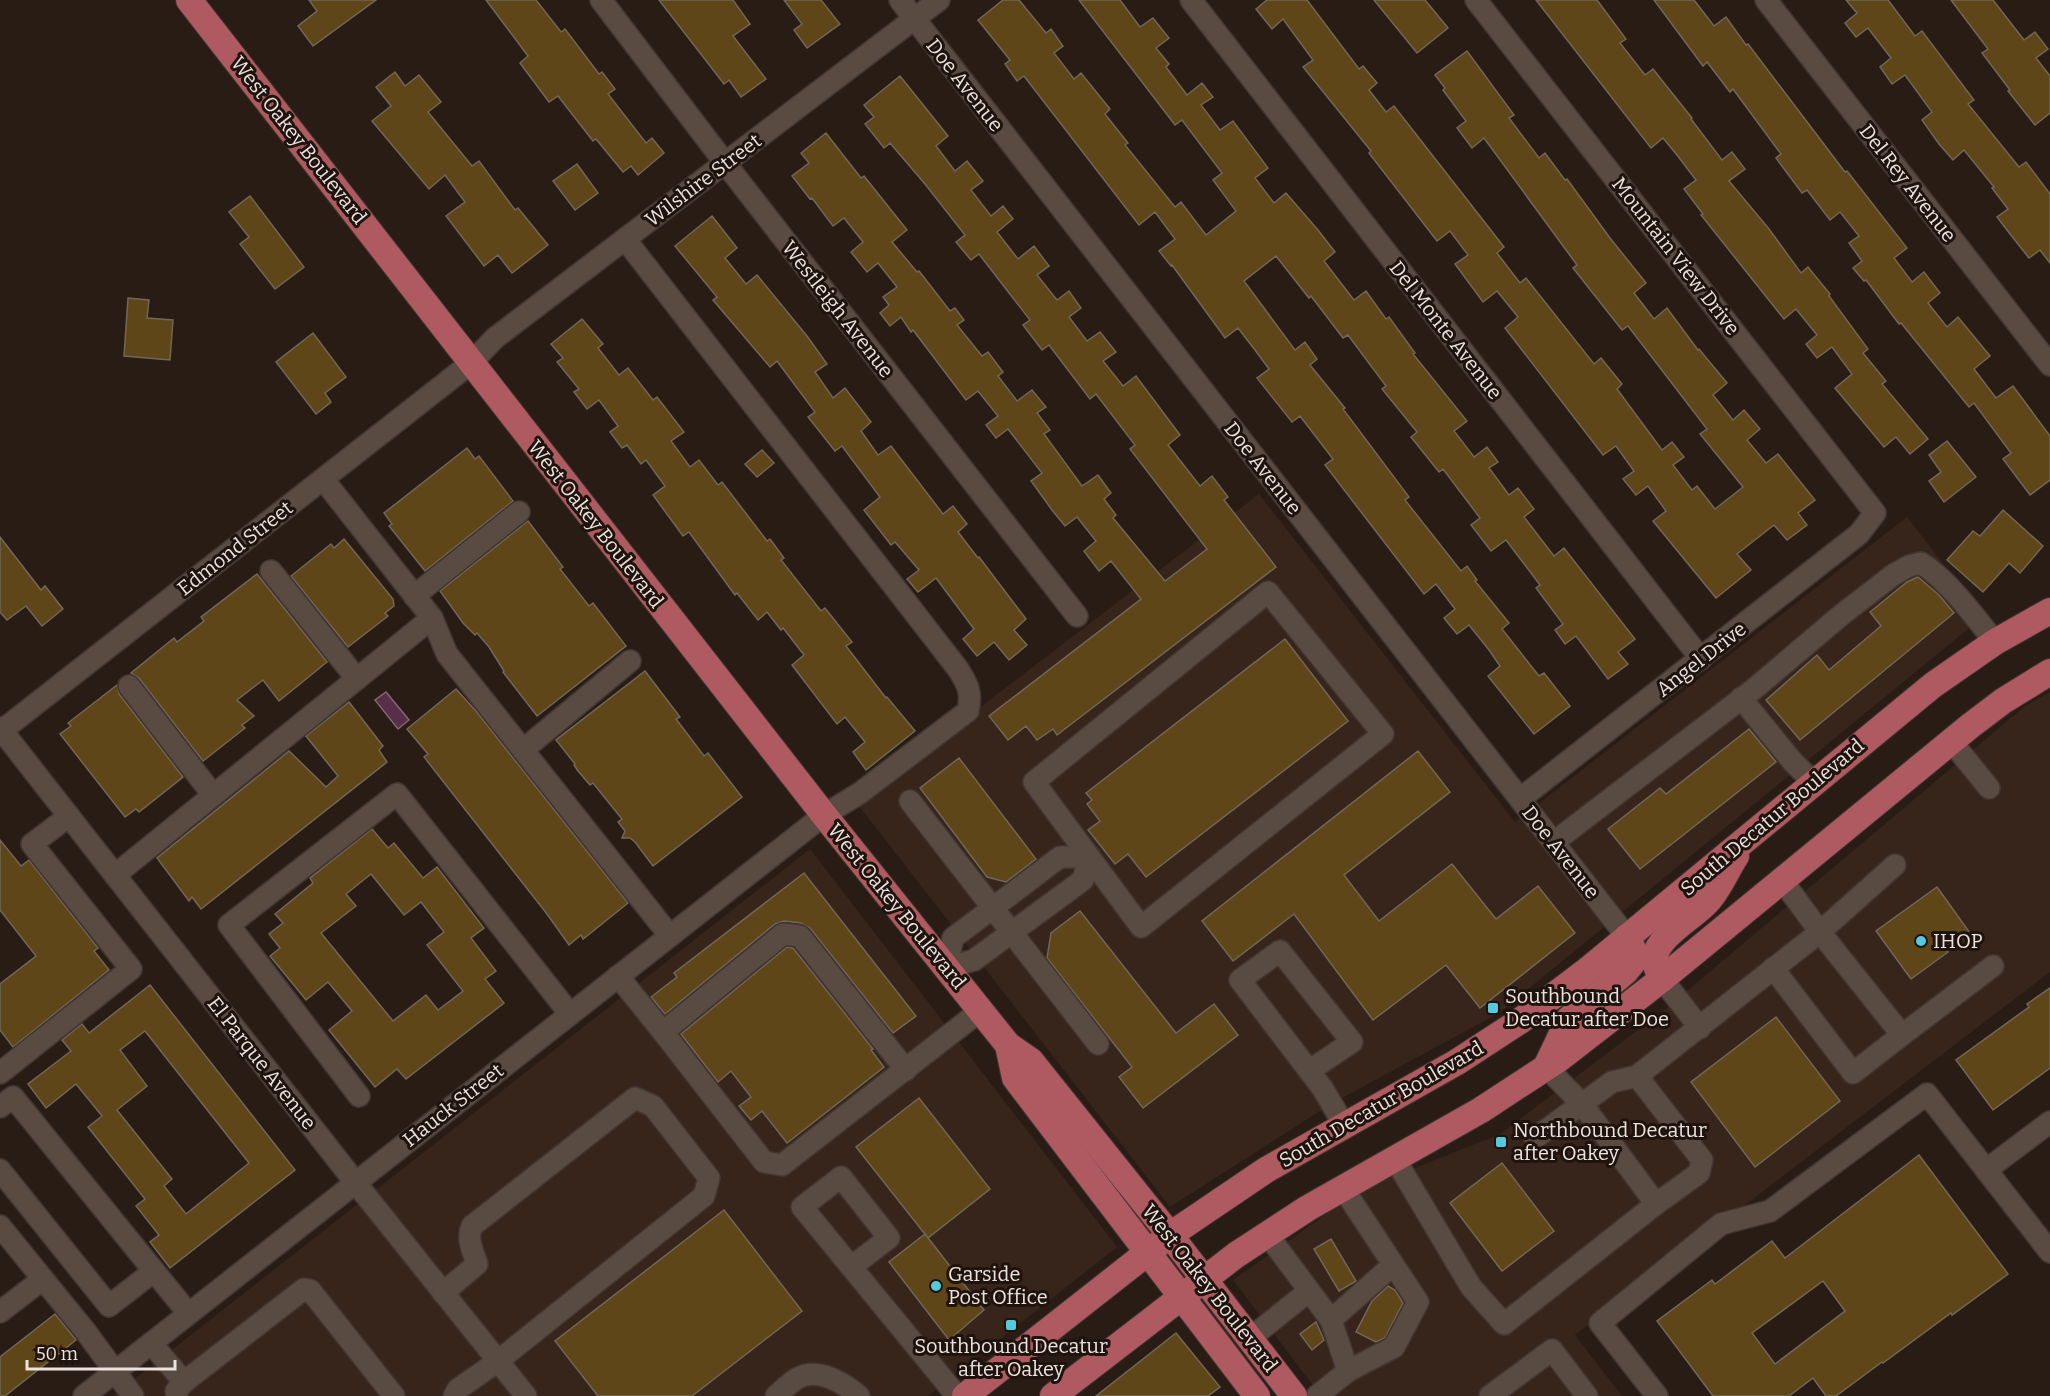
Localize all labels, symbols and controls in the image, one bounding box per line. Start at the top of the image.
street label: Doe Avenue [921,34,1009,136]
street label: West Oakey Boulevard [226,51,372,229]
street label: Del Rey Avenue [1855,119,1961,247]
street label: Wilshire Street [640,129,766,231]
street label: Mountain View Drive [1607,172,1745,340]
street label: Westleigh Avenue [777,236,899,382]
street label: Del Monte Avenue [1385,256,1507,404]
street label: Doe Avenue [1219,417,1307,519]
street label: West Oakey Boulevard [523,435,669,613]
street label: Edmond Street [173,496,297,600]
street label: Angel Drive [1651,616,1751,702]
street label: South Decatur Boulevard [1676,733,1869,901]
street label: Doe Avenue [1517,801,1605,903]
street label: West Oakey Boulevard [823,818,971,994]
place label: IHOP [1933,929,1983,953]
marker: IHOP [1914,934,1928,948]
place label: Southbound Decatur after Doe [1505,984,1669,1031]
street label: El Parque Avenue [203,992,321,1134]
marker: Southbound Decatur after Doe [1486,1001,1500,1015]
street label: South Decatur Boulevard [1275,1036,1487,1172]
street label: Hauck Street [398,1058,508,1152]
place label: Northbound Decatur after Oakey [1513,1118,1707,1165]
marker: Northbound Decatur after Oakey [1494,1135,1508,1149]
street label: West Oakey Boulevard [1137,1199,1283,1377]
place label: Garside Post Office [948,1262,1048,1309]
marker: Garside Post Office [929,1279,943,1293]
marker: Southbound Decatur after Oakey [1004,1318,1018,1332]
scale bar [27,1333,176,1371]
place label: Southbound Decatur after Oakey [914,1334,1108,1381]
text: 50 m [36,1343,78,1365]

